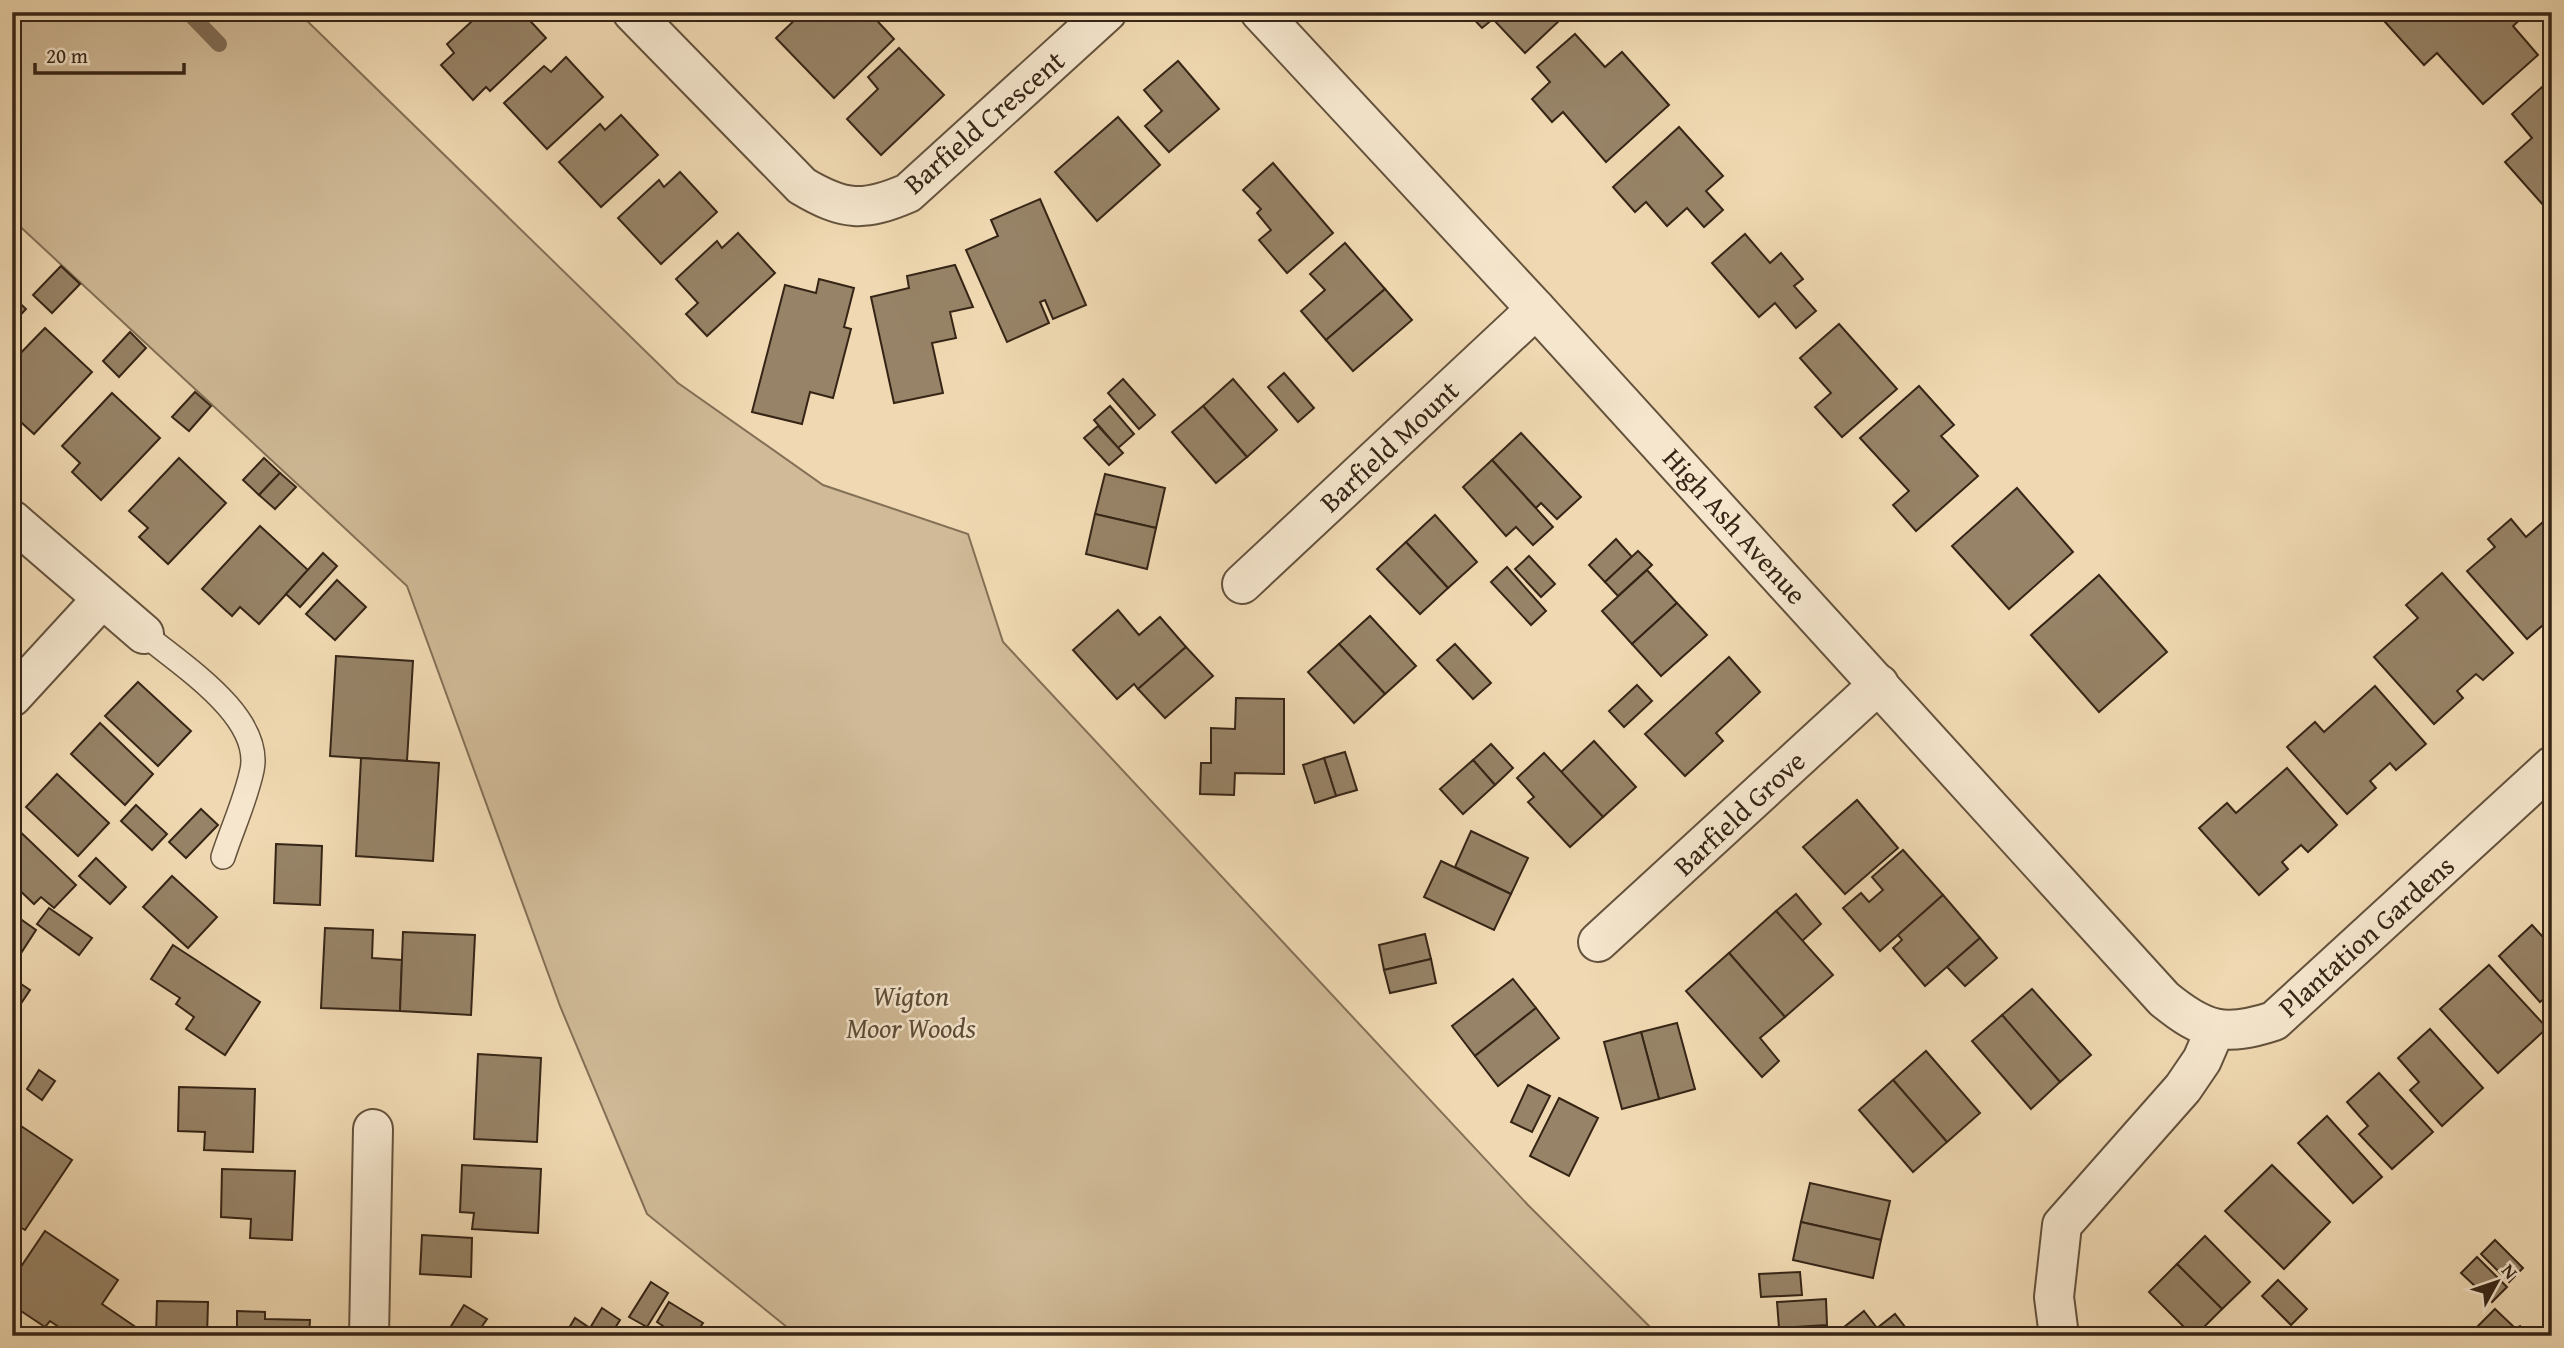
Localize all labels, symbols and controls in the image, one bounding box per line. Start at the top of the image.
scale bar [35,32,184,76]
text: 20 m [46,40,88,71]
street label: Barfield Crescent [894,40,1073,203]
street label: Barfield Mount [1310,370,1468,521]
street label: High Ash Avenue [1654,438,1817,613]
street label: Barfield Grove [1663,741,1814,885]
street label: Plantation Gardens [2268,845,2463,1026]
park label: Wigton Moor Woods [846,975,976,1048]
north arrow [2462,1246,2532,1316]
text: N [2495,1257,2525,1285]

